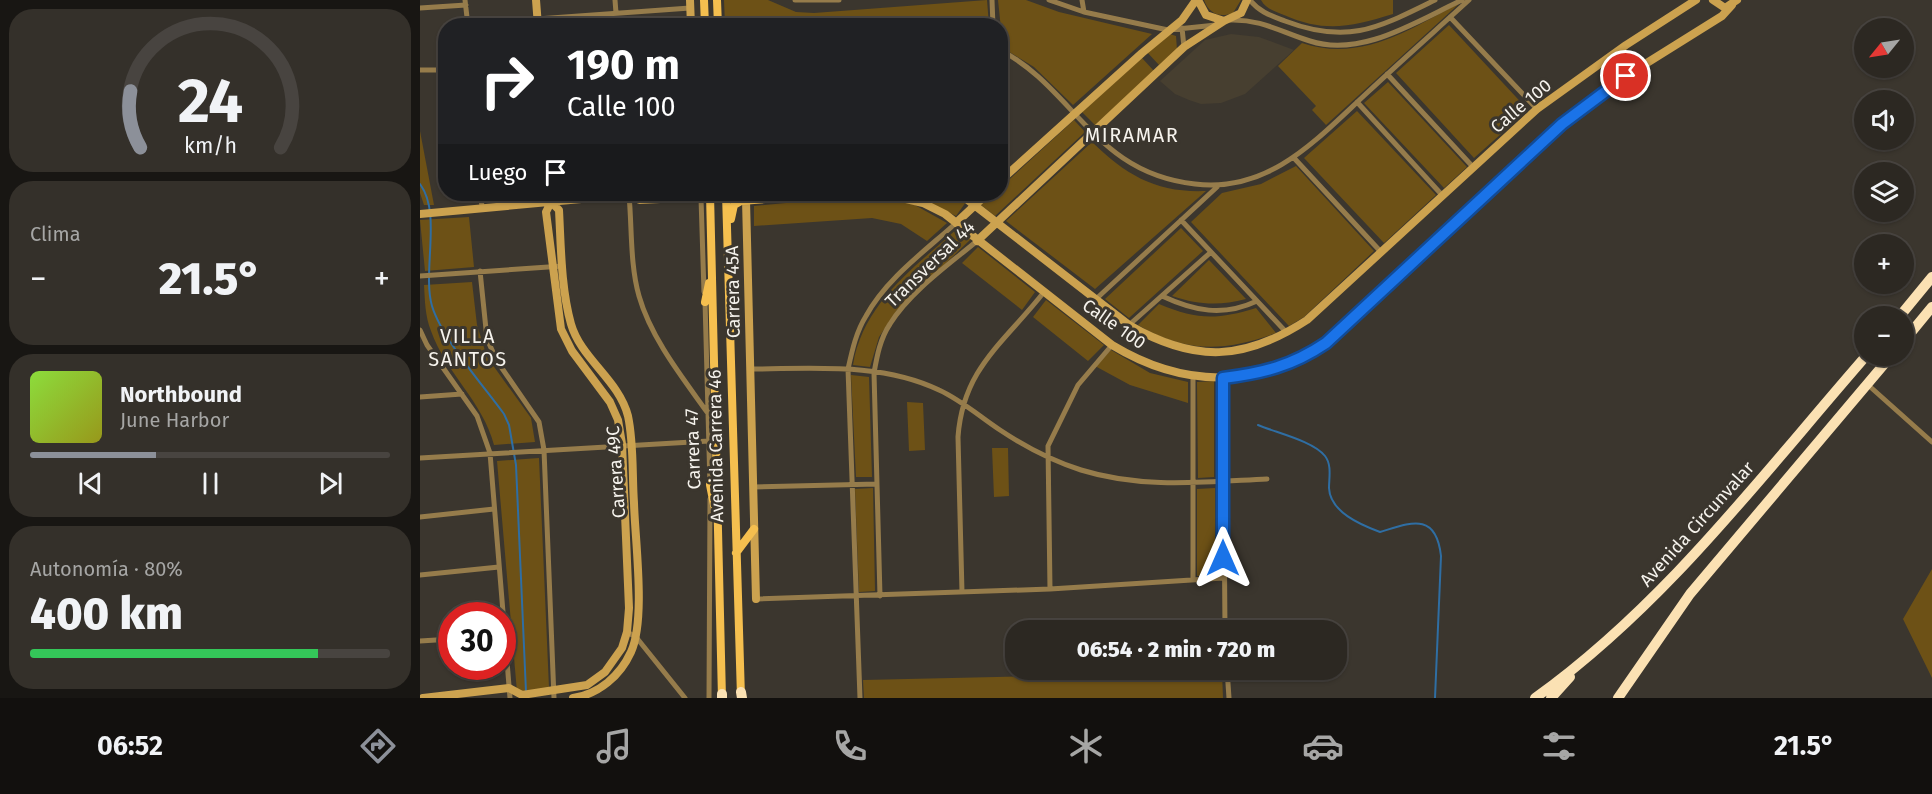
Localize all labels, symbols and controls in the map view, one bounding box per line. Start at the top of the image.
north arrow [1854,18,1914,78]
map controls [1854,18,1914,366]
text: 190 m [567,40,680,90]
icon: right [468,42,546,120]
pin [1600,50,1651,101]
icon: arrive [1609,59,1642,92]
text: 24 [177,64,243,139]
street label: Calle 100 [1486,74,1556,138]
button: sound [1854,90,1914,150]
text: Calle 100 [567,91,676,123]
district label: MIRAMAR [1085,123,1179,147]
text: km/h [183,133,237,159]
icon: arrive [539,156,572,189]
text: Luego [468,159,527,186]
button: layers [1854,162,1914,222]
street label: Transversal 44 [881,216,980,312]
text: Clima [30,222,81,246]
button: + [1854,234,1914,294]
street label: Carrera 45A [721,245,745,338]
text: 21.5° [159,252,261,306]
text: − [30,259,47,299]
text: + [374,259,390,299]
street label: Calle 100 [1078,294,1150,354]
button: − [1854,306,1914,366]
district label: VILLA SANTOS [428,324,508,371]
street label: Avenida Carrera 46 [704,369,728,523]
text: Northbound [120,381,242,408]
text: June Harbor [120,408,229,432]
street label: Carrera 47 [681,408,705,490]
street label: Carrera 49C [602,425,630,519]
street label: Avenida Circunvalar [1635,457,1759,591]
icon: previous [74,467,107,500]
icon: pause [194,467,227,500]
icon: next [314,467,347,500]
position arrow [1191,526,1255,590]
text: Autonomía · 80% [30,557,183,581]
text: 400 km [30,587,183,641]
speed limit sign: 30 [438,602,516,680]
text: 06:54 · 2 min · 720 m [1077,636,1275,663]
icon: directions [357,725,399,767]
icon: music [593,725,635,767]
icon: phone [829,725,871,767]
icon: climate [1065,725,1107,767]
icon: car [1302,725,1344,767]
icon: filters [1538,725,1580,767]
text: 06:52 [97,730,163,762]
text: 21.5° [1774,730,1835,762]

